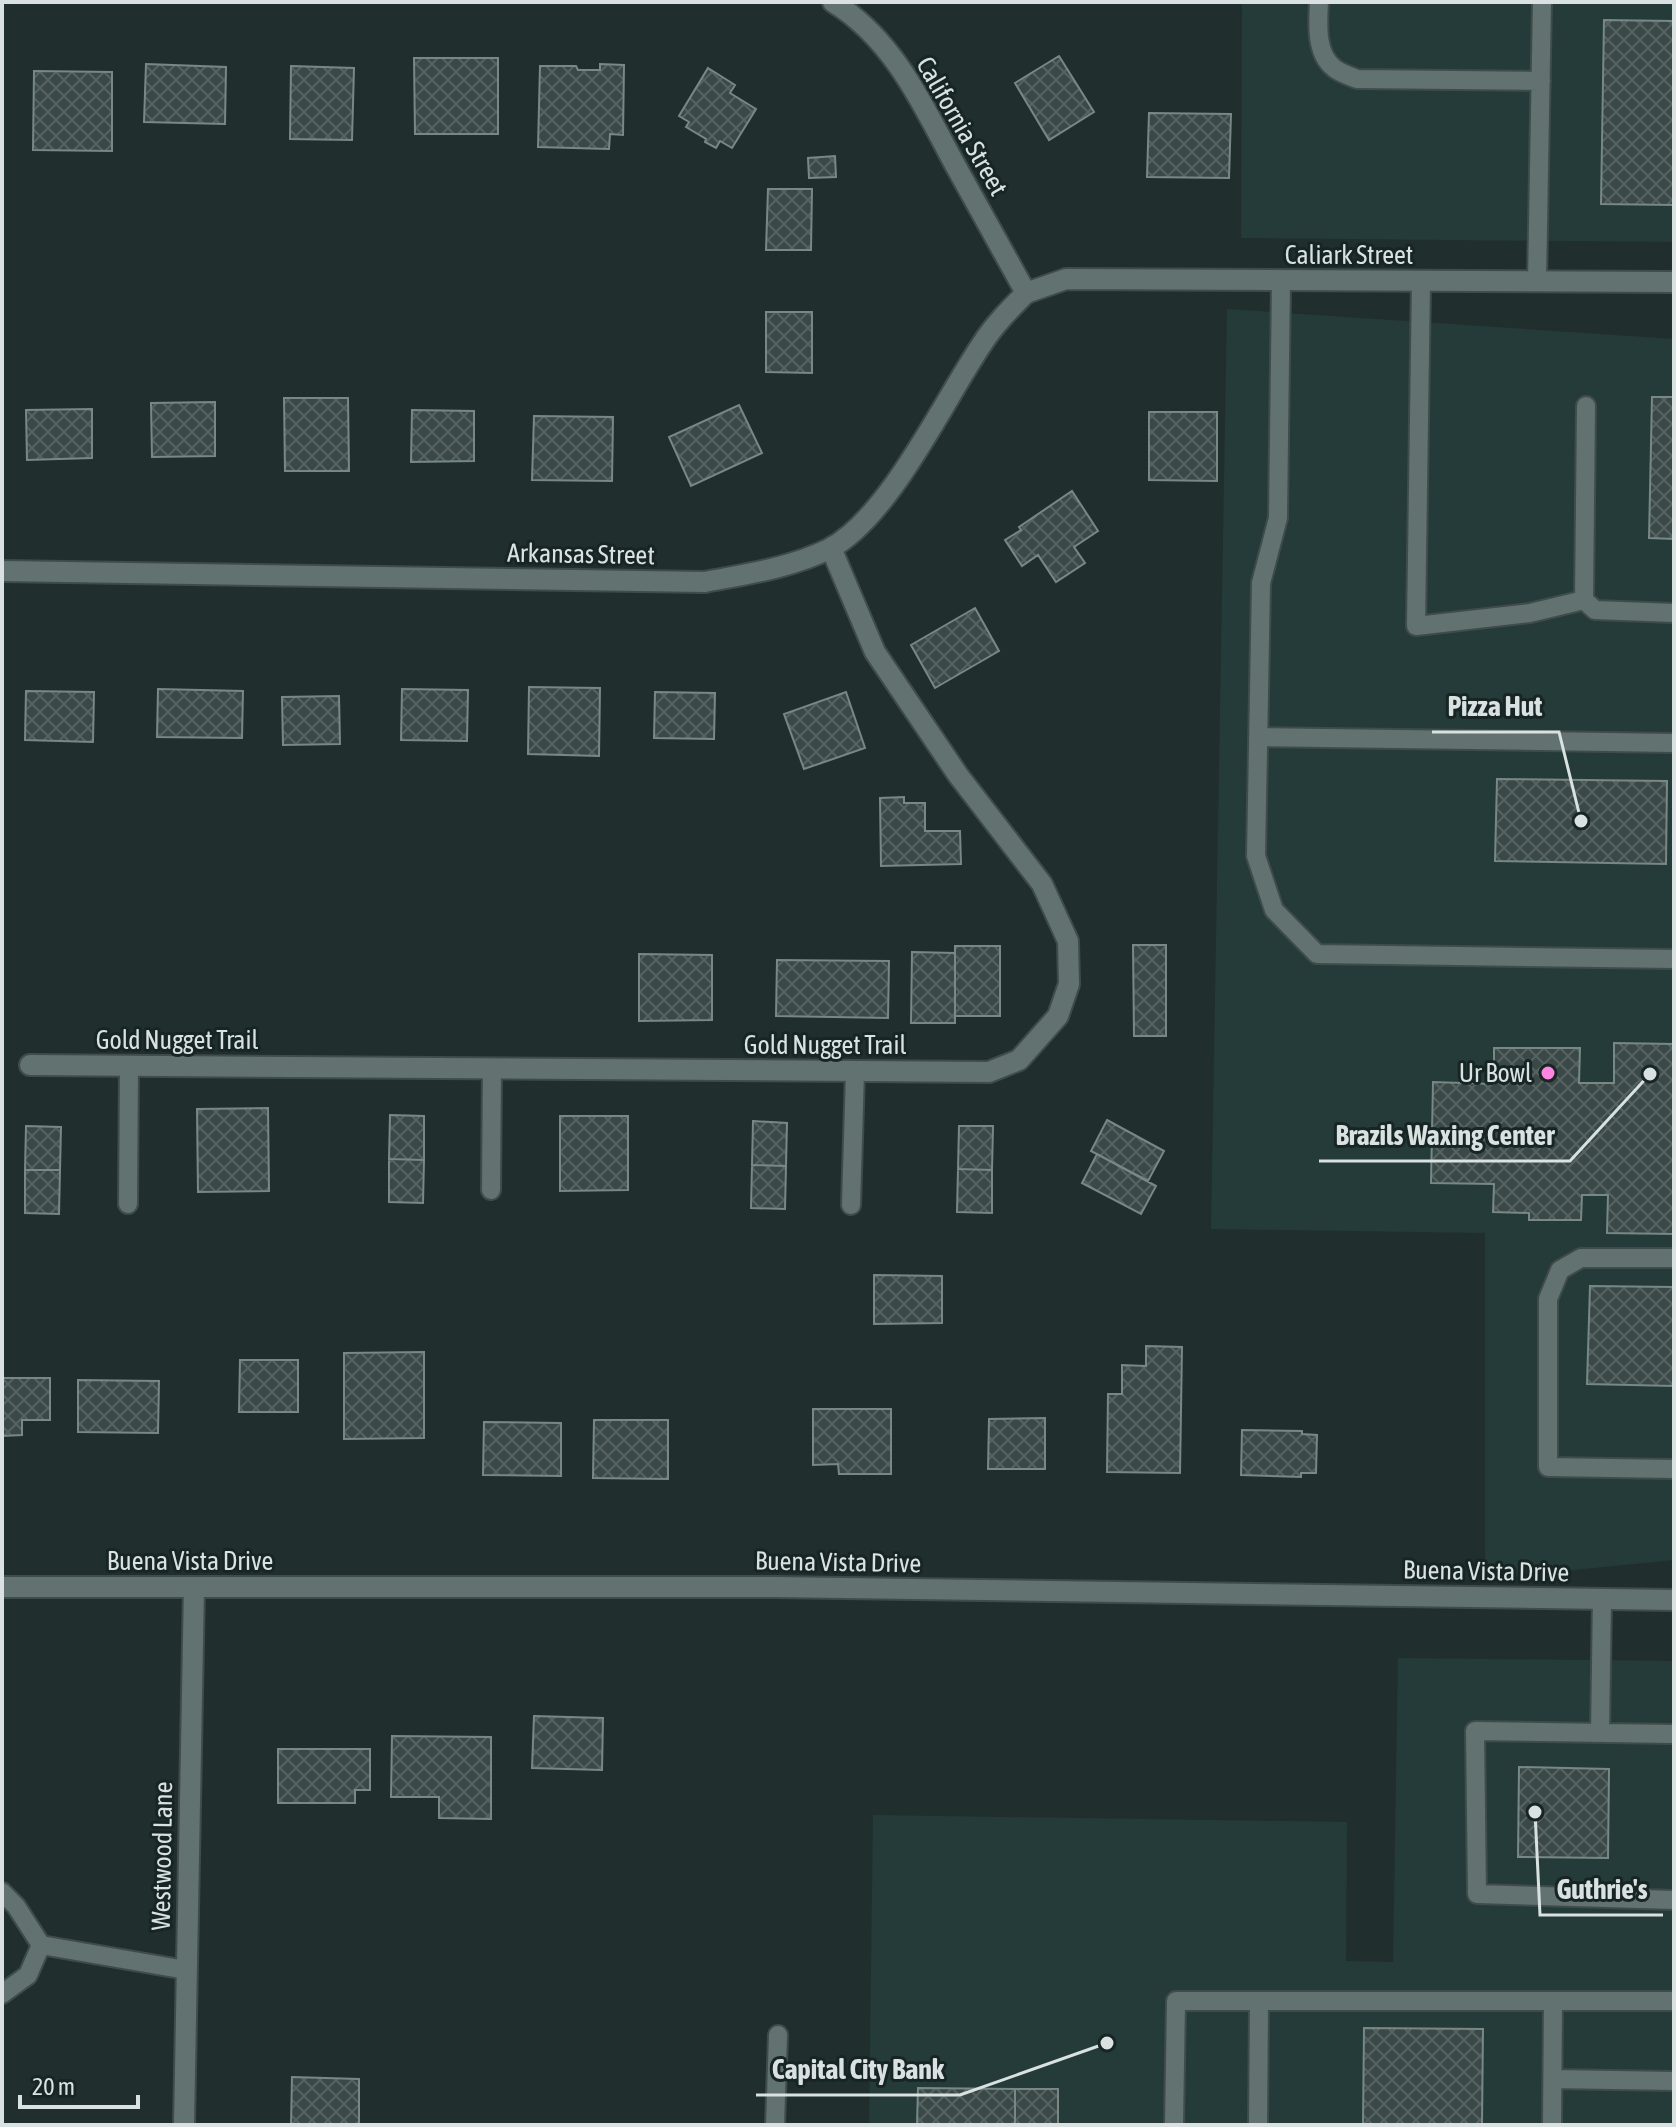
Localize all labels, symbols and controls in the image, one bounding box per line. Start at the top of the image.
street label: California Street [910,51,1014,201]
street label: Caliark Street [1285,240,1413,270]
street label: Arkansas Street [507,538,655,570]
callout: Pizza Hut [1432,680,1559,732]
text: Pizza Hut [1448,690,1542,722]
street label: Gold Nugget Trail [96,1025,258,1055]
street label: Gold Nugget Trail [744,1030,906,1060]
place label: Ur Bowl [1459,1058,1532,1088]
marker: Ur Bowl [1539,1064,1557,1082]
callout: Brazils Waxing Center [1319,1109,1570,1161]
text: Brazils Waxing Center [1336,1119,1555,1151]
street label: Buena Vista Drive [107,1546,273,1576]
street label: Buena Vista Drive [755,1546,921,1578]
street label: Buena Vista Drive [1403,1555,1569,1587]
street label: Westwood Lane [146,1781,178,1931]
callout: Guthrie's [1540,1863,1663,1915]
text: Guthrie's [1556,1873,1648,1905]
callout: Capital City Bank [756,2043,960,2095]
text: Capital City Bank [772,2053,945,2085]
scale bar [20,2059,138,2109]
text: 20 m [32,2073,75,2100]

